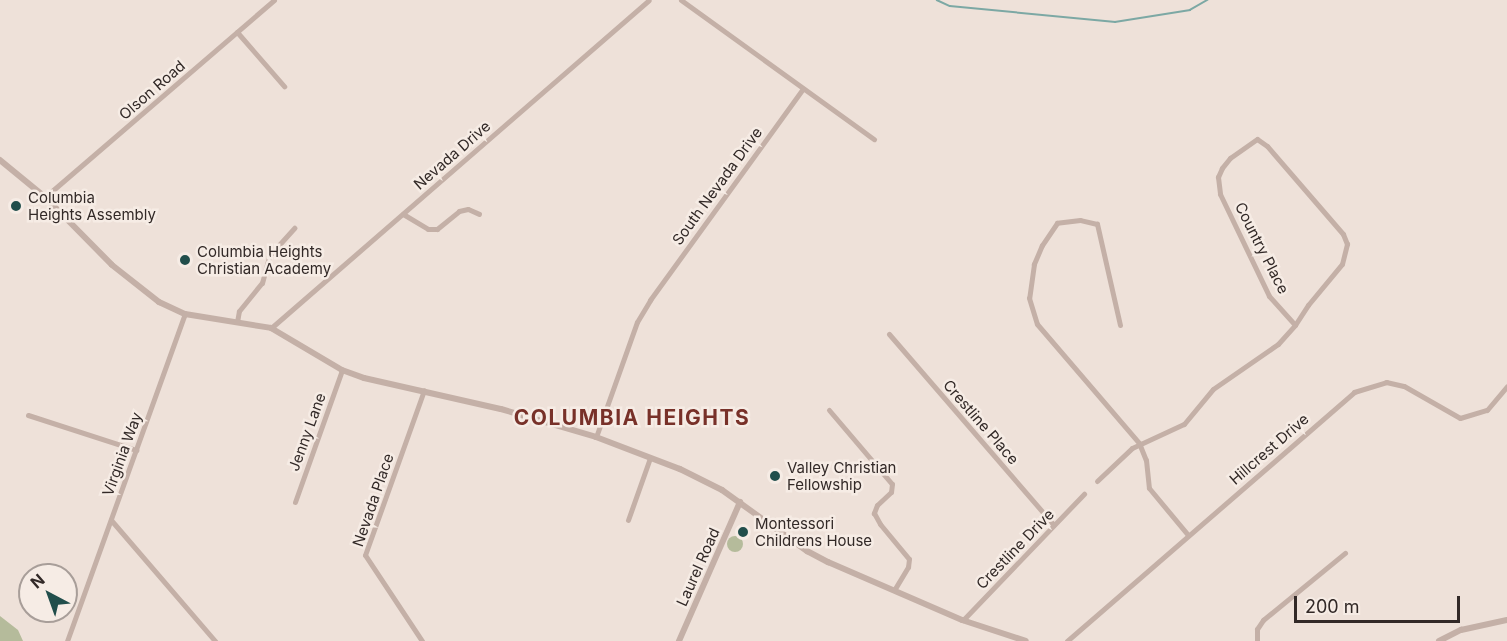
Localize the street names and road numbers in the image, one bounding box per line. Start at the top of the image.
street label: Olson Road [115,57,189,123]
street label: Nevada Drive [410,117,494,193]
street label: South Nevada Drive [668,124,766,248]
street label: Country Place [1231,199,1293,297]
street label: Crestline Place [939,376,1023,468]
street label: Jenny Lane [285,390,329,474]
street label: Virginia Way [98,410,146,498]
street label: Hillcrest Drive [1226,410,1312,488]
street label: Nevada Place [349,451,397,549]
street label: Crestline Drive [972,505,1058,593]
street label: Laurel Road [673,525,723,609]

